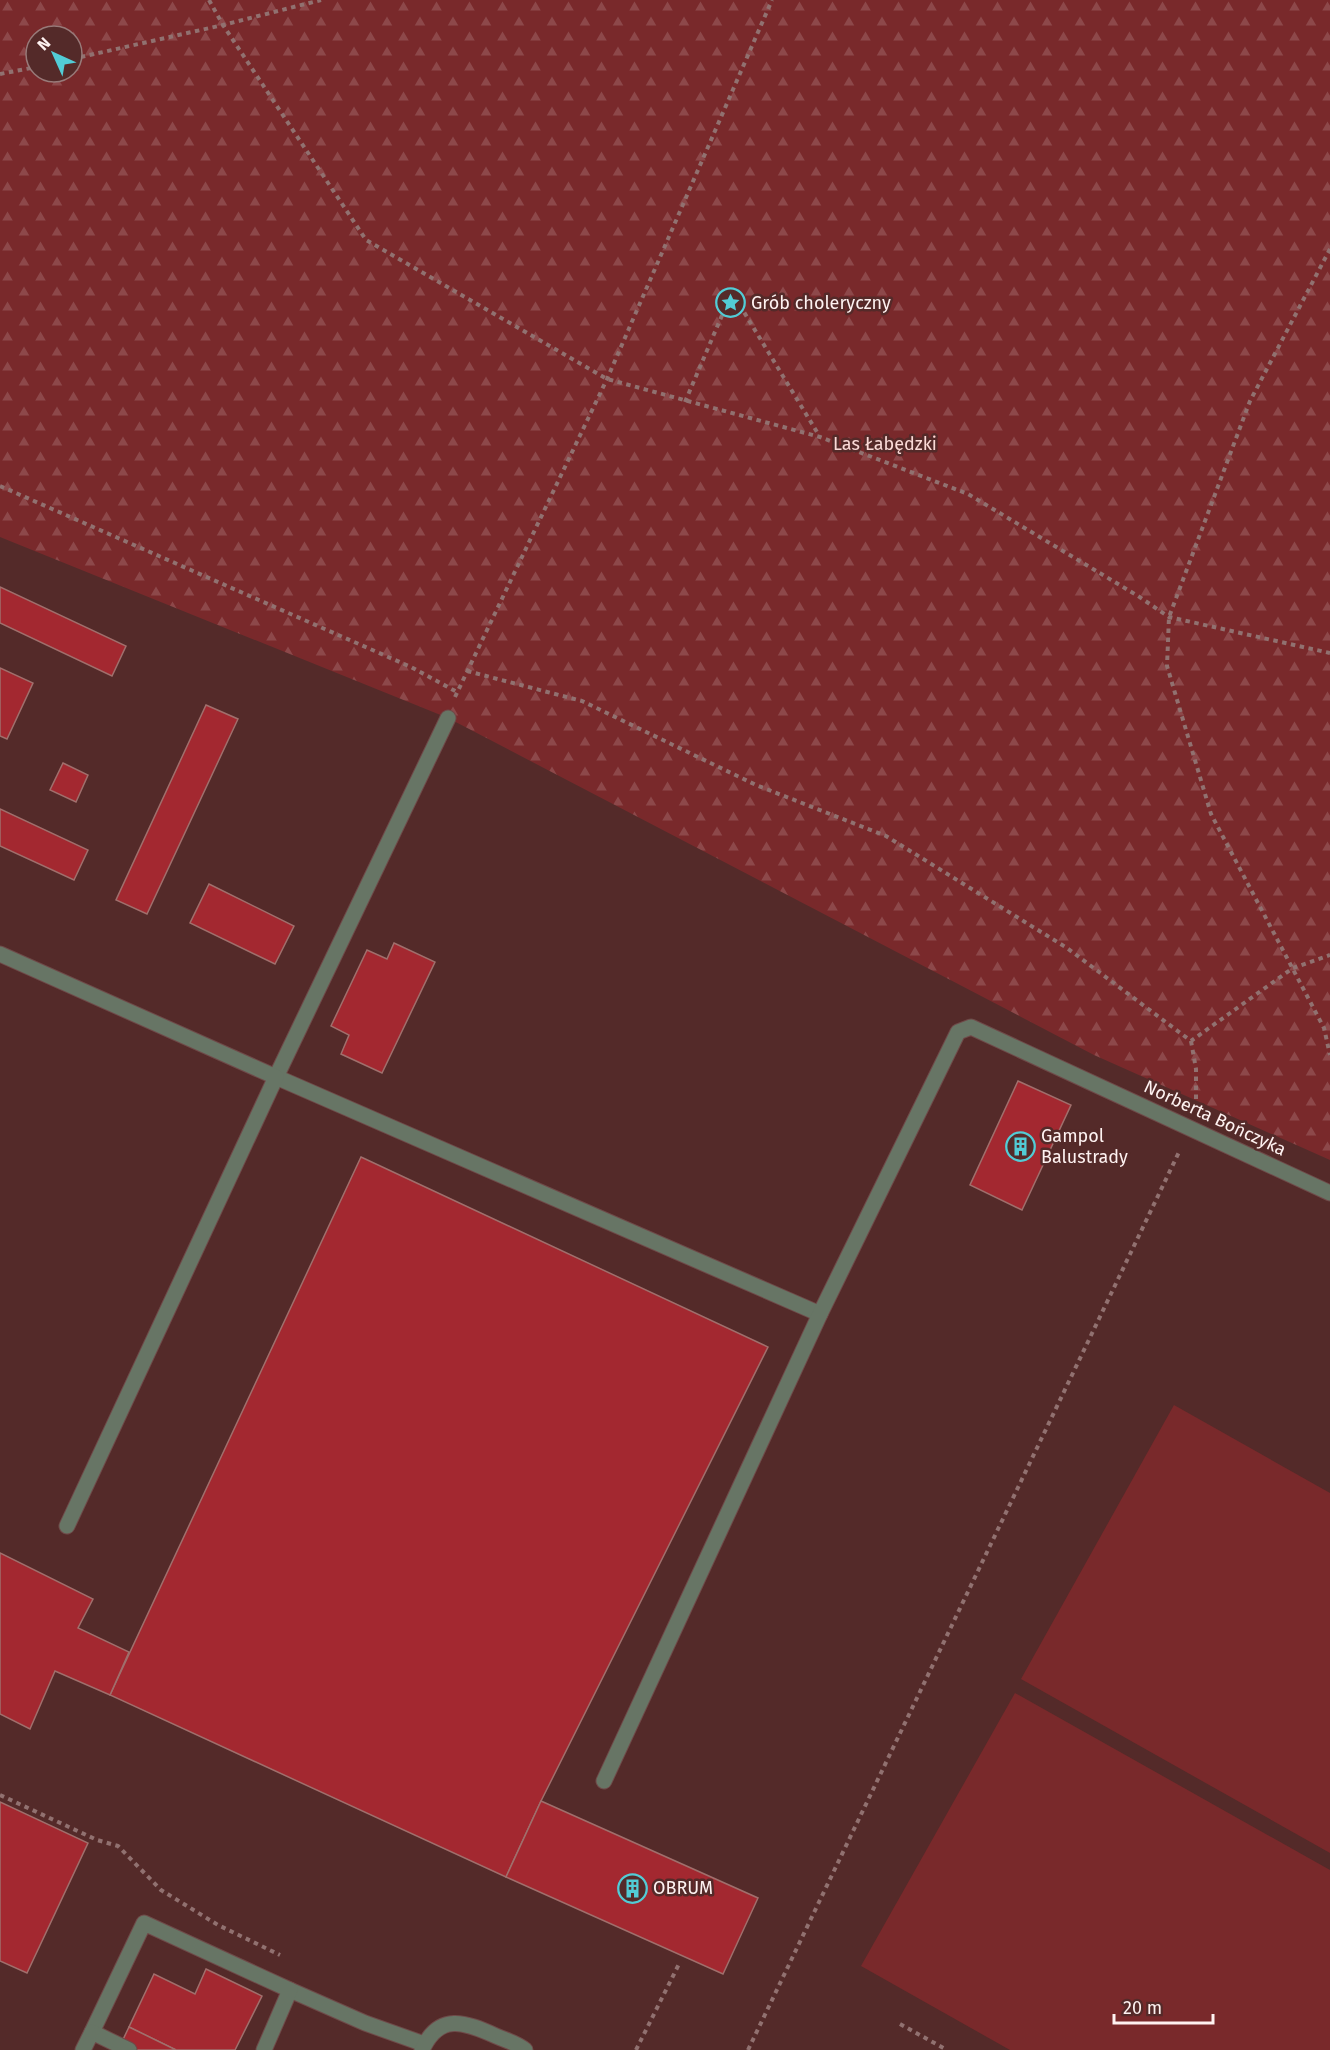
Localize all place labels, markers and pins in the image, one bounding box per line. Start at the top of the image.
place icon: Grób choleryczny [714,287,746,319]
place label: Grób choleryczny [751,292,891,314]
place label: Gampol Balustrady [1041,1125,1128,1168]
building icon: Gampol Balustrady [1004,1130,1036,1162]
building icon: OBRUM [616,1872,648,1904]
place label: OBRUM [653,1877,713,1899]

